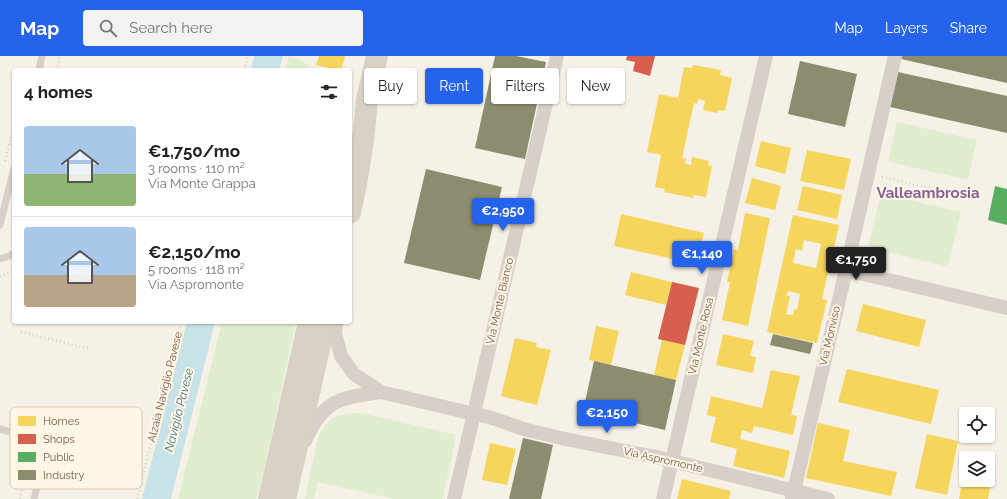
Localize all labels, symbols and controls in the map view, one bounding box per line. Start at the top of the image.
search box [83,10,363,46]
text: Map [20,17,59,39]
icon: search [97,17,119,39]
text: Search here [129,19,213,37]
text: Map [835,20,863,36]
text: Layers [885,20,928,36]
text: Share [950,20,987,36]
chip: Buy [364,68,417,104]
chip: Rent [425,68,483,104]
chip: Filters [491,68,559,104]
chip: New [567,68,625,104]
icon: filters [318,81,340,103]
text: 4 homes [24,82,93,102]
text: €1,750/mo [148,141,240,161]
icon: home [56,142,104,190]
text: 3 rooms · 110 m² [148,161,245,176]
text: Via Monte Grappa [148,176,256,191]
district label: Valleambrosia [876,184,980,202]
pin: €2,950 [470,198,536,232]
text: €2,950 [481,203,525,218]
pin: €1,140 [669,241,735,275]
text: €2,150/mo [148,242,241,262]
icon: home [56,243,104,291]
text: €1,140 [681,246,723,261]
pin: €1,750 [823,247,889,281]
text: €1,750 [835,252,877,267]
street label: Via Monte Bianco [484,256,516,346]
text: 5 rooms · 118 m² [148,262,245,277]
text: Via Aspromonte [148,277,244,292]
street label: Via Monte Rosa [686,296,716,376]
street label: Via Monviso [817,304,843,367]
street label: Alzaia Naviglio Pavese [145,330,185,444]
water label: Naviglio Pavese [162,367,196,453]
pin: €2,150 [574,400,640,434]
text: €2,150 [586,405,628,420]
legend [10,407,142,489]
map controls [959,407,995,487]
button: locate [959,407,995,443]
text: Homes [43,415,79,428]
text: Shops [43,433,75,446]
street label: Via Aspromonte [622,445,704,476]
text: Public [43,451,75,464]
button: layers [959,451,995,487]
text: Industry [43,469,84,482]

